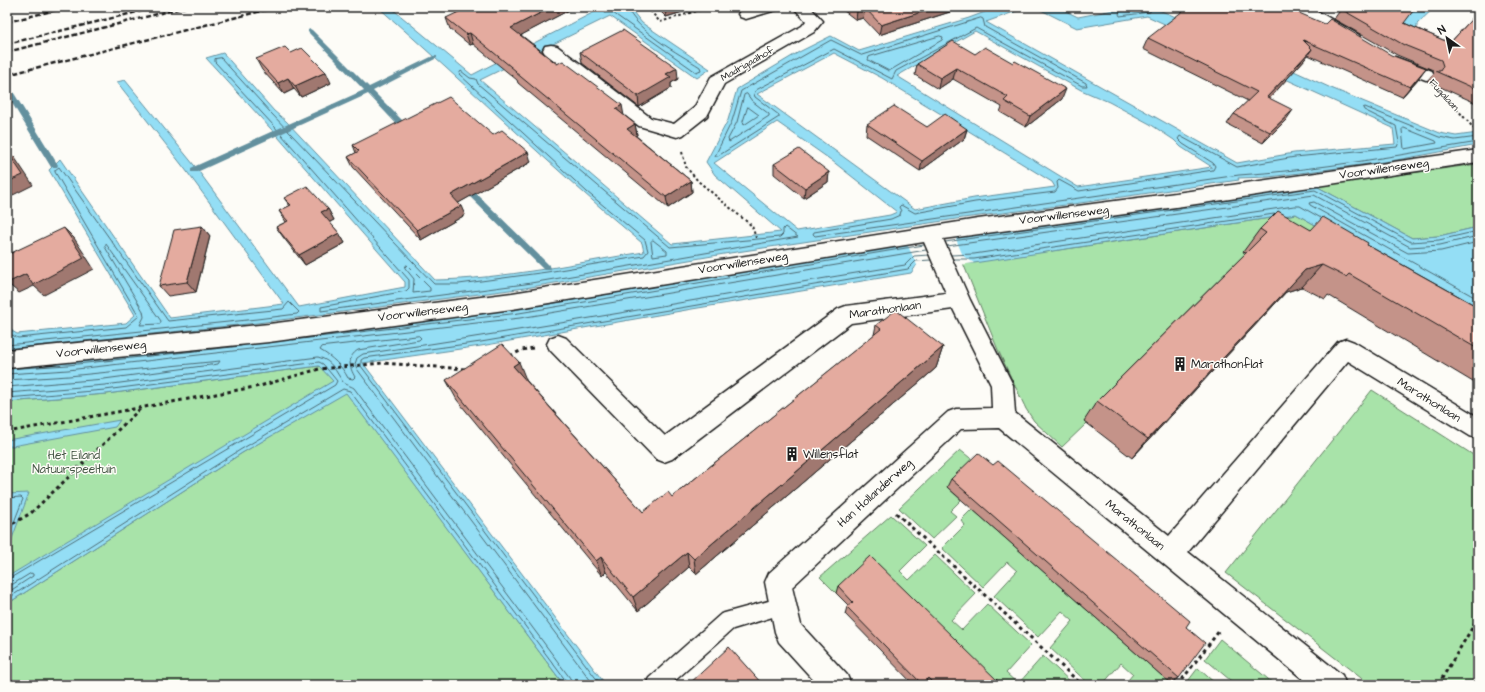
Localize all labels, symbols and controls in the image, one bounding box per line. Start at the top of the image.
north arrow [1427,18,1467,58]
text: N [1435,22,1449,38]
street label: Madrigaalhof [718,43,777,86]
street label: Fugalaan [1425,76,1462,115]
street label: Voorwillenseweg [1338,154,1430,185]
street label: Voorwillenseweg [1018,201,1110,230]
street label: Voorwillenseweg [697,248,789,279]
street label: Marathonlaan [848,297,922,323]
street label: Voorwillenseweg [377,298,469,327]
street label: Voorwillenseweg [55,336,147,363]
building icon: Marathonflat [1172,356,1188,372]
place label: Marathonflat [1191,356,1263,373]
street label: Marathonlaan [1394,374,1464,426]
building icon: Willensflat [784,446,800,462]
place label: Willensflat [803,446,859,463]
park label: Het Eiland Natuurspeeltuin [32,447,116,478]
street label: Han Hollanderweg [834,455,917,532]
street label: Marathonlaan [1102,496,1168,554]

